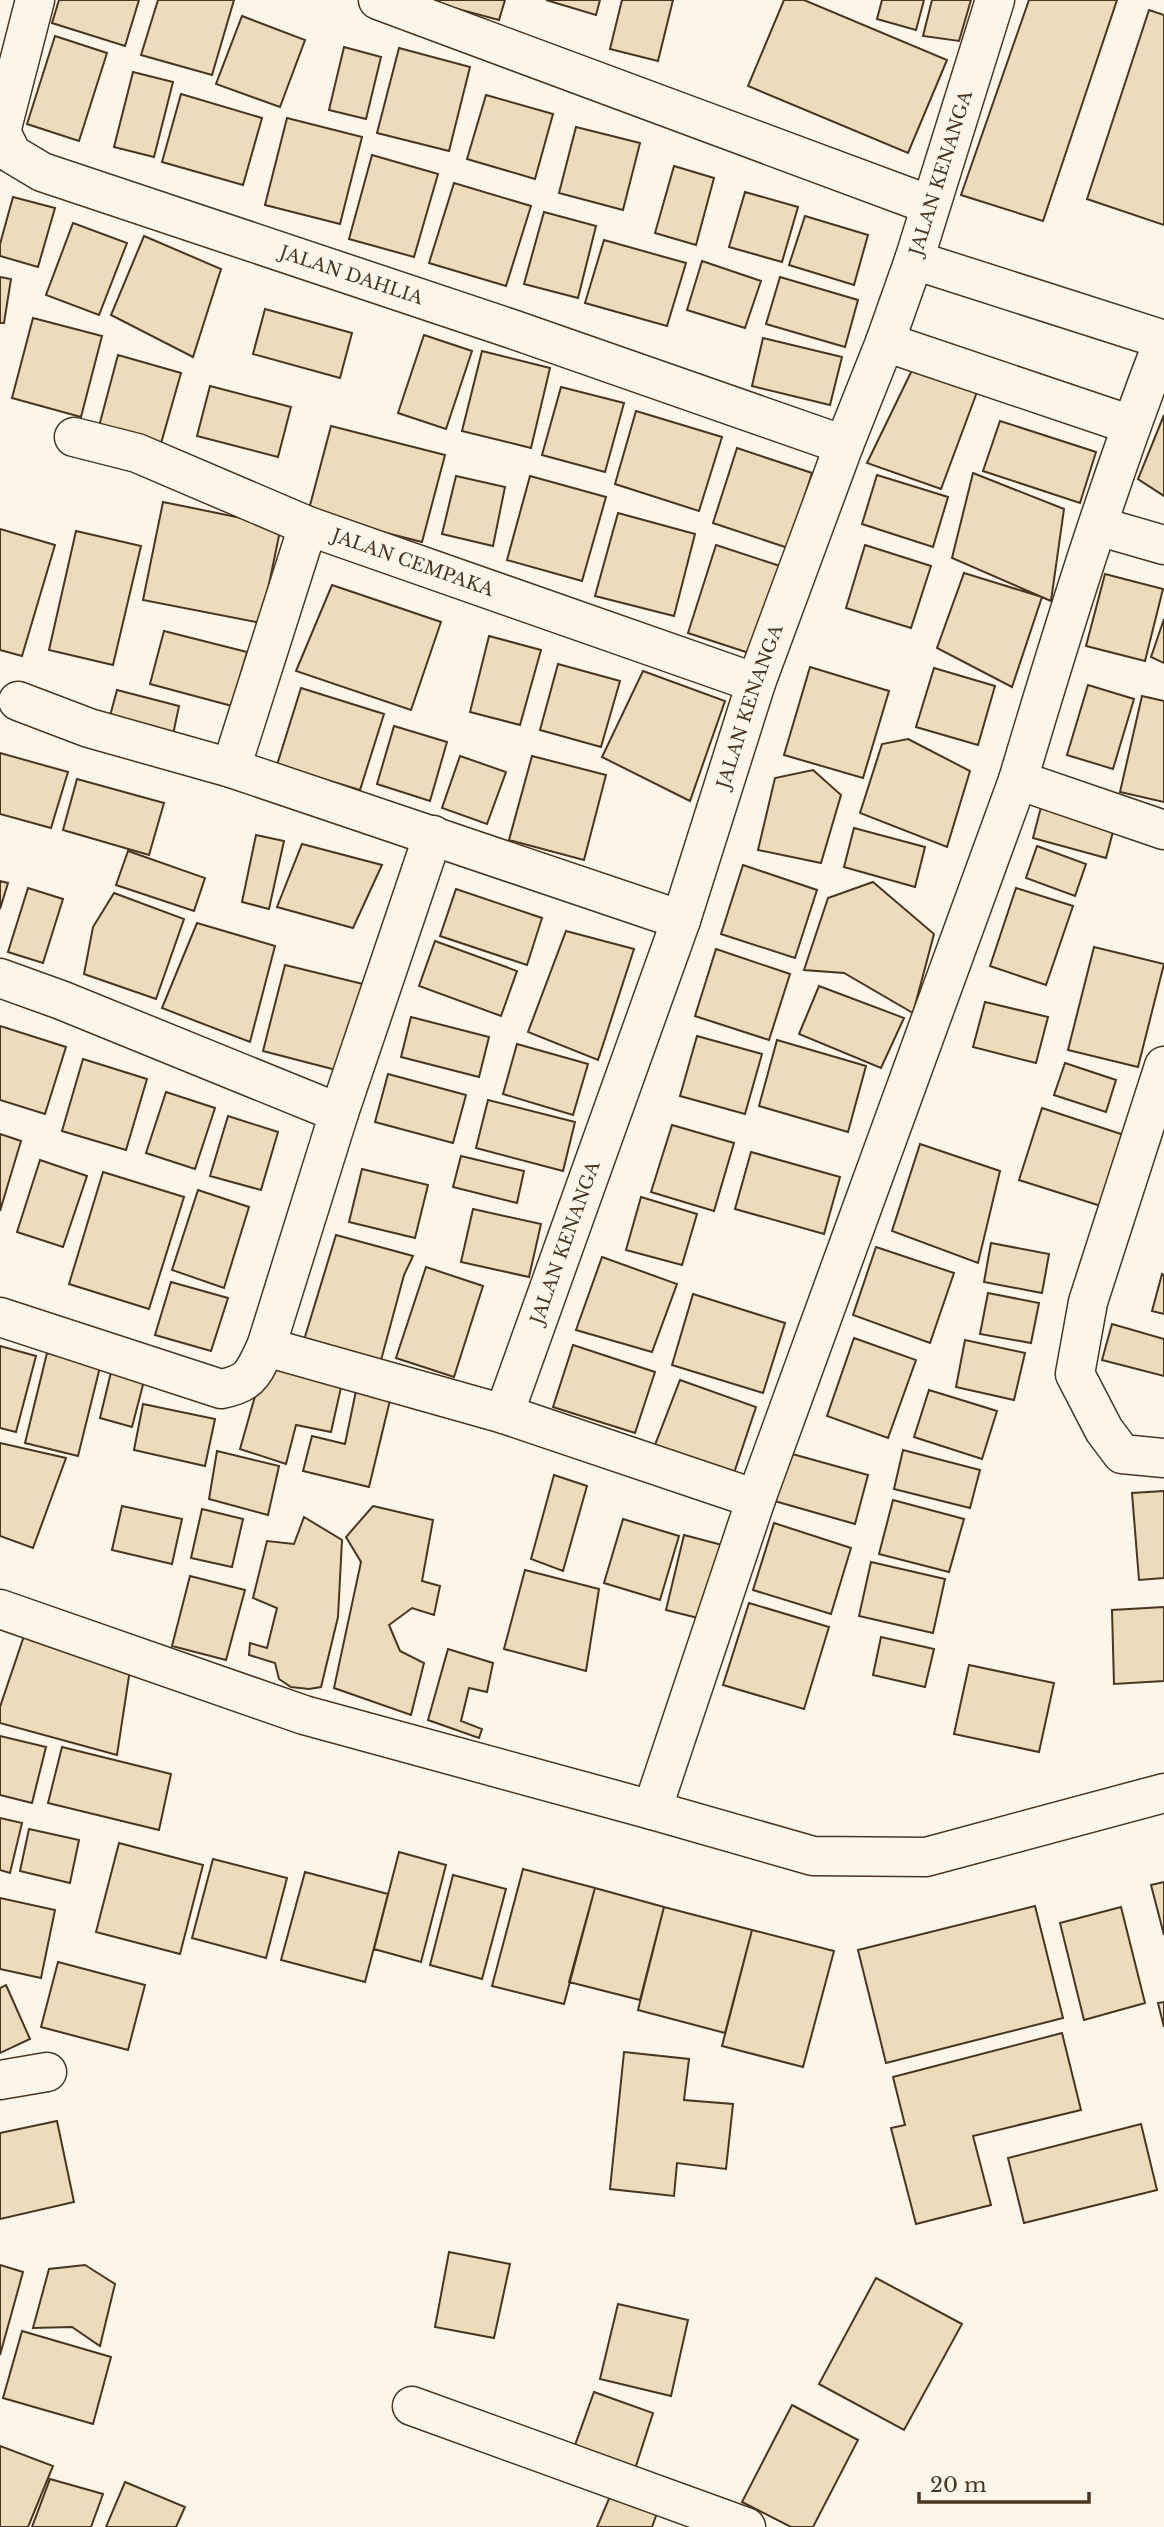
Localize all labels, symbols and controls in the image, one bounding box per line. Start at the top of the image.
street label: JALAN KENANGA [904,87,977,260]
street label: JALAN DAHLIA [275,241,427,310]
street label: JALAN CEMPAKA [327,524,498,602]
street label: JALAN KENANGA [712,620,788,793]
street label: JALAN KENANGA [525,1157,605,1329]
scale bar [919,2460,1089,2504]
text: 20 m [930,2472,987,2498]

